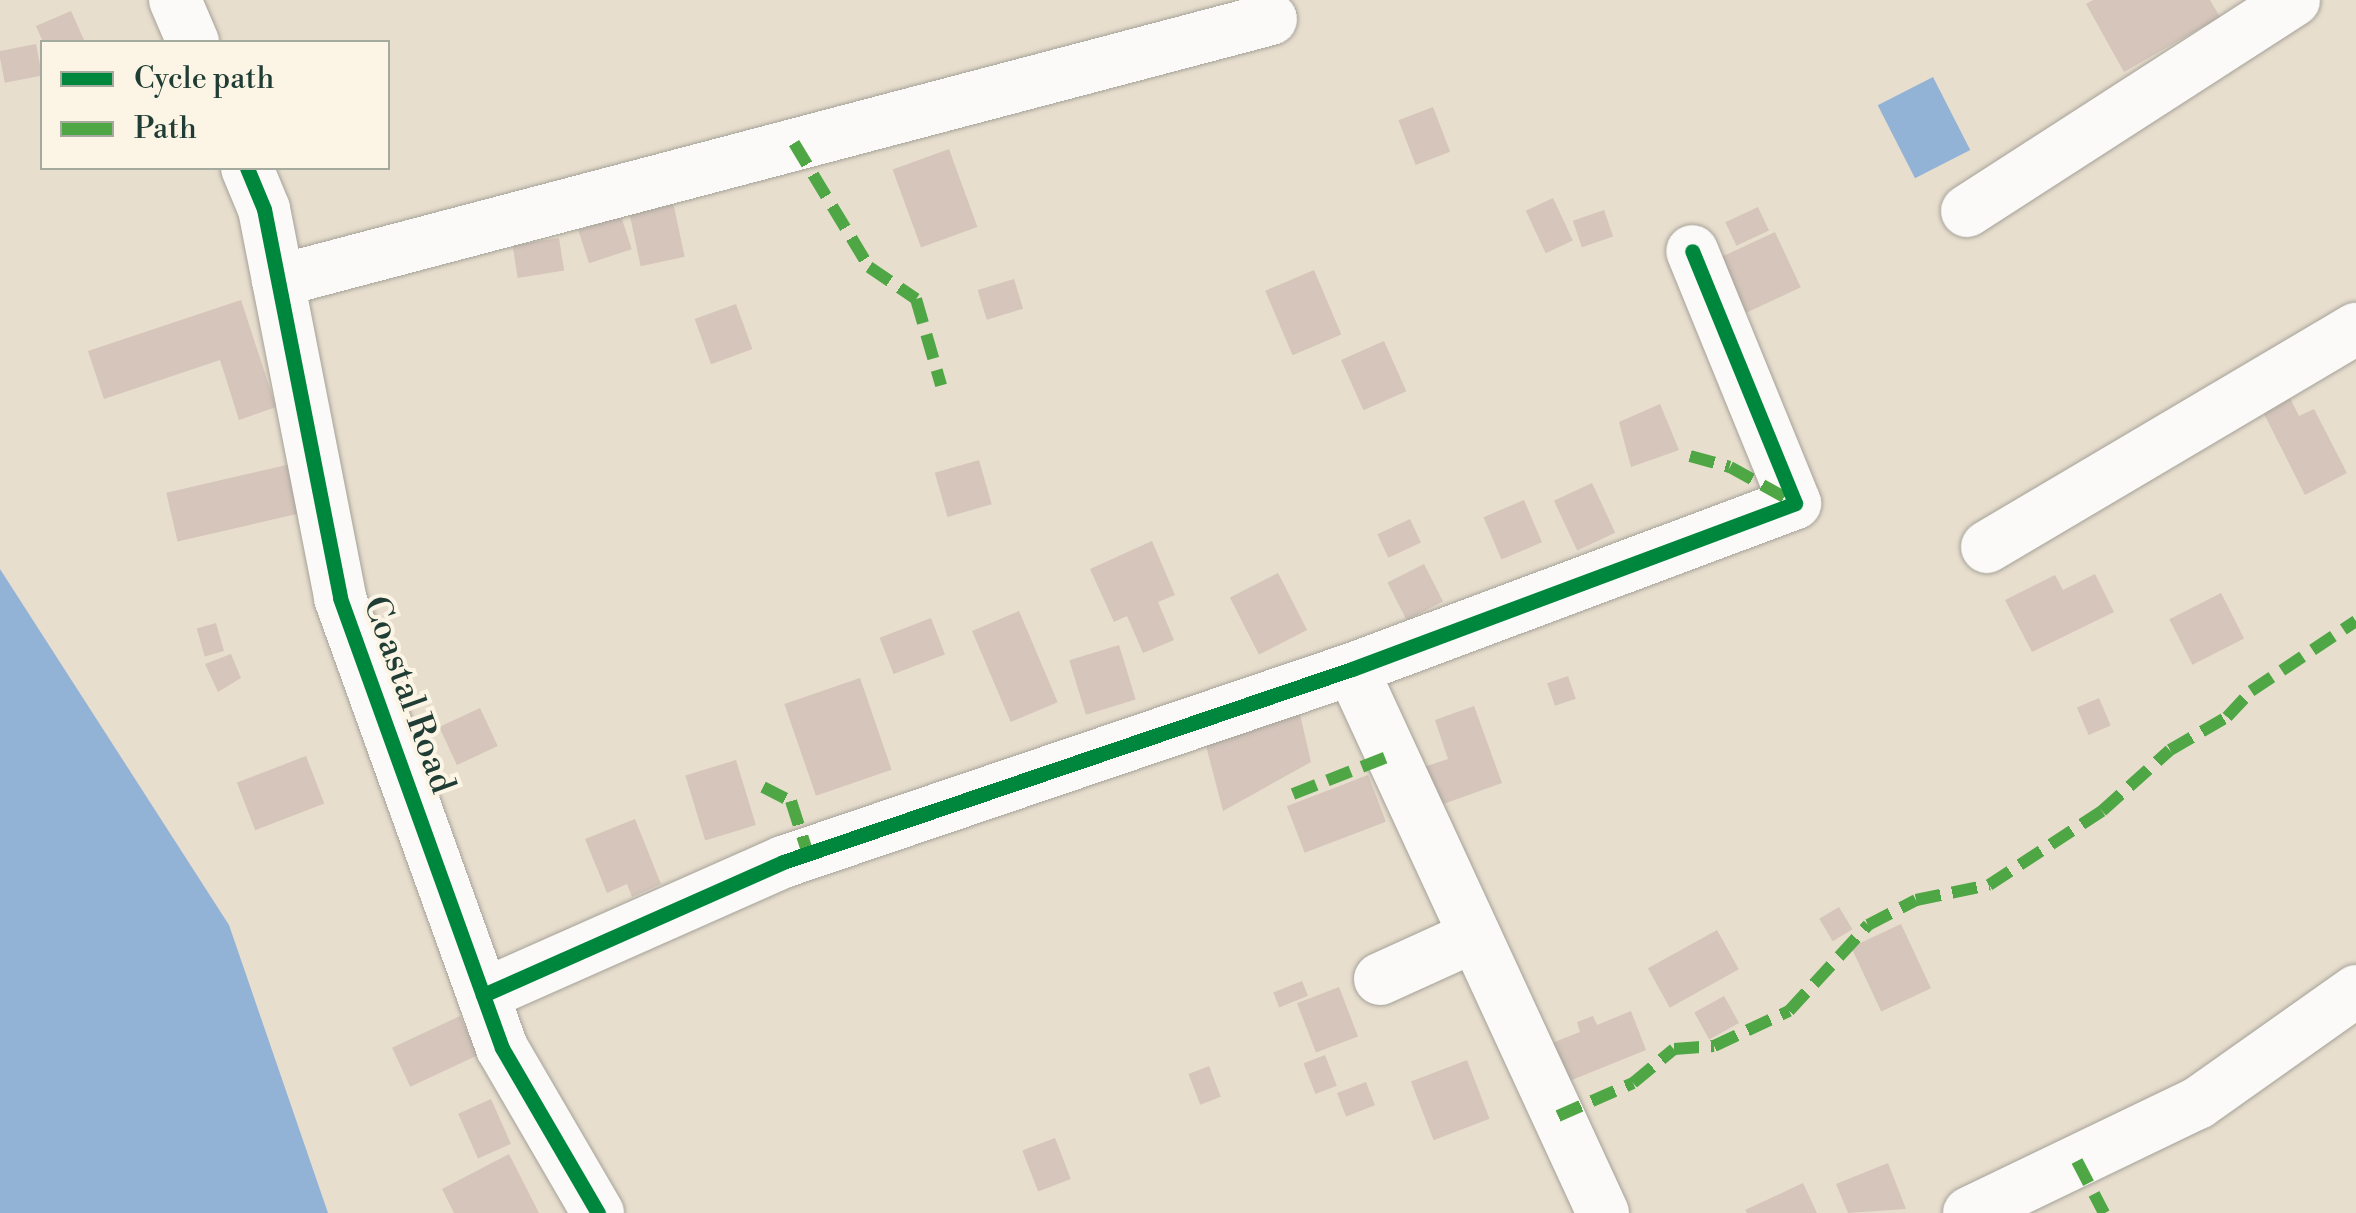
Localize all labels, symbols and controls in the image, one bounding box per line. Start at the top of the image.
legend [40,40,390,170]
text: Cycle path [134,60,274,98]
text: Path [134,110,197,148]
street label: Coastal Road [353,591,463,799]

